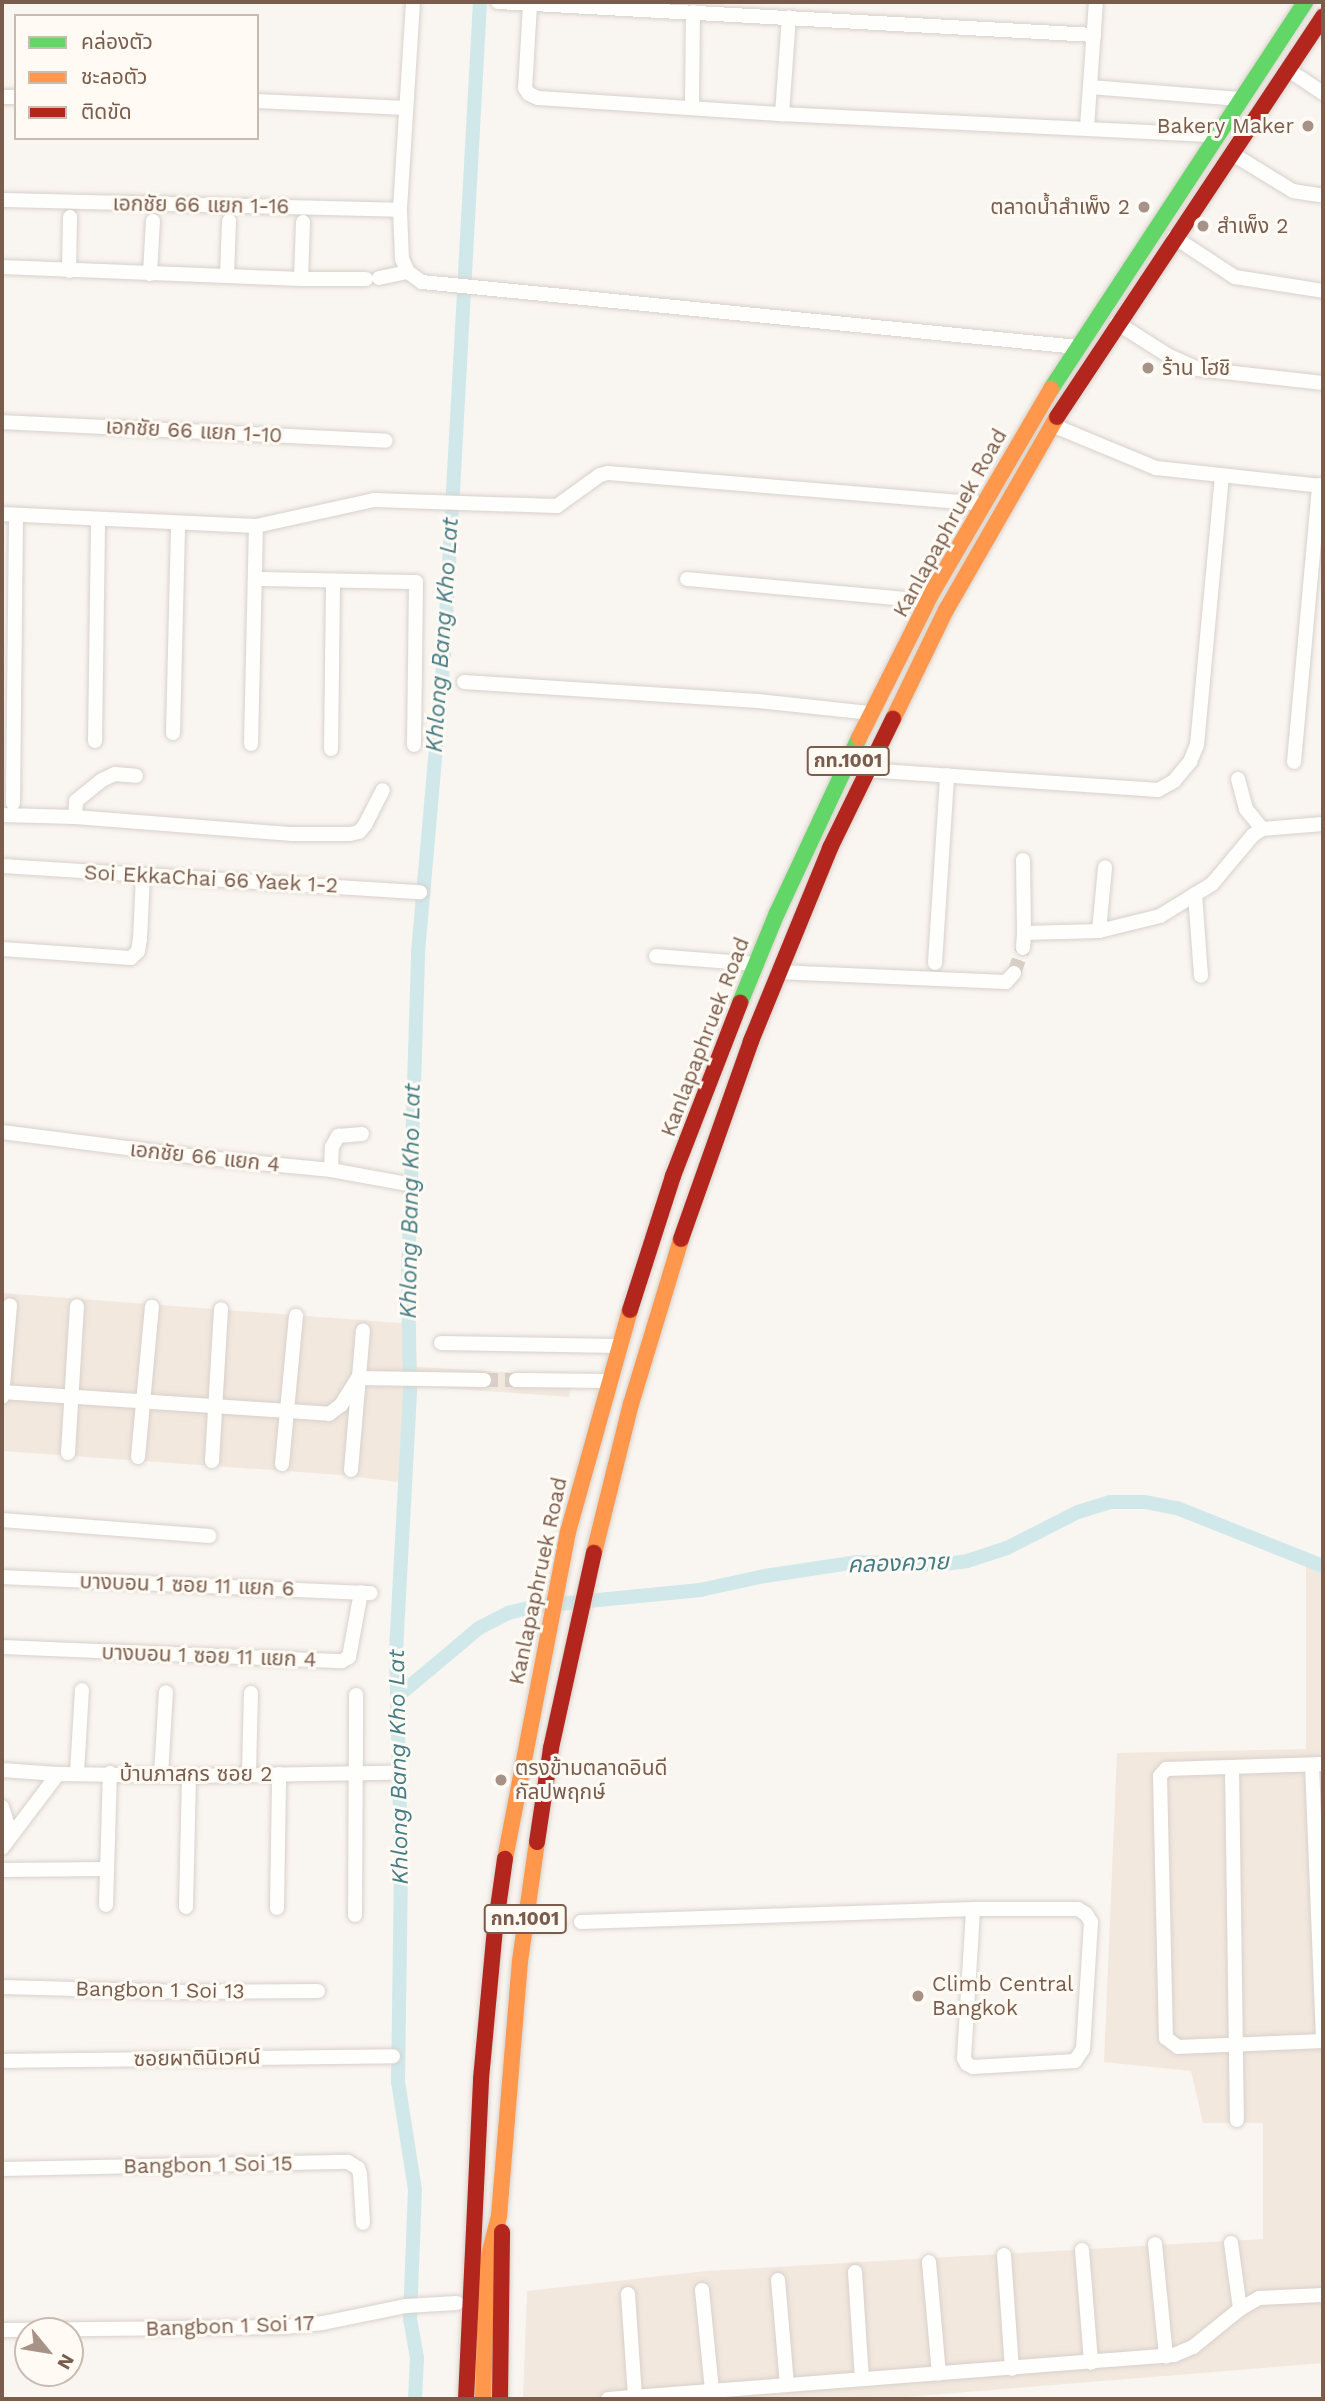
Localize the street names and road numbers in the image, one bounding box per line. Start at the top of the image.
street label: เอกชัย 66 แยก 1-16 [112,191,290,219]
street label: เอกชัย 66 แยก 1-10 [105,414,283,448]
street label: Kanlapaphruek Road [888,424,1012,622]
road number: กท.1001 [806,746,890,776]
street label: Soi EkkaChai 66 Yaek 1-2 [83,860,339,898]
street label: Kanlapaphruek Road [655,934,755,1140]
street label: เอกชัย 66 แยก 4 [129,1137,281,1177]
street label: Kanlapaphruek Road [504,1475,572,1687]
street label: บางบอน 1 ซอย 11 แยก 6 [79,1569,295,1601]
street label: บางบอน 1 ซอย 11 แยก 4 [101,1640,317,1672]
street label: บ้านภาสกร ซอย 2 [120,1761,272,1787]
road number: กท.1001 [483,1904,567,1935]
street label: Bangbon 1 Soi 13 [75,1976,245,2004]
street label: ซอยผาตินิเวศน์ [133,2044,261,2072]
street label: Bangbon 1 Soi 15 [123,2151,293,2179]
street label: Bangbon 1 Soi 17 [145,2310,315,2342]

